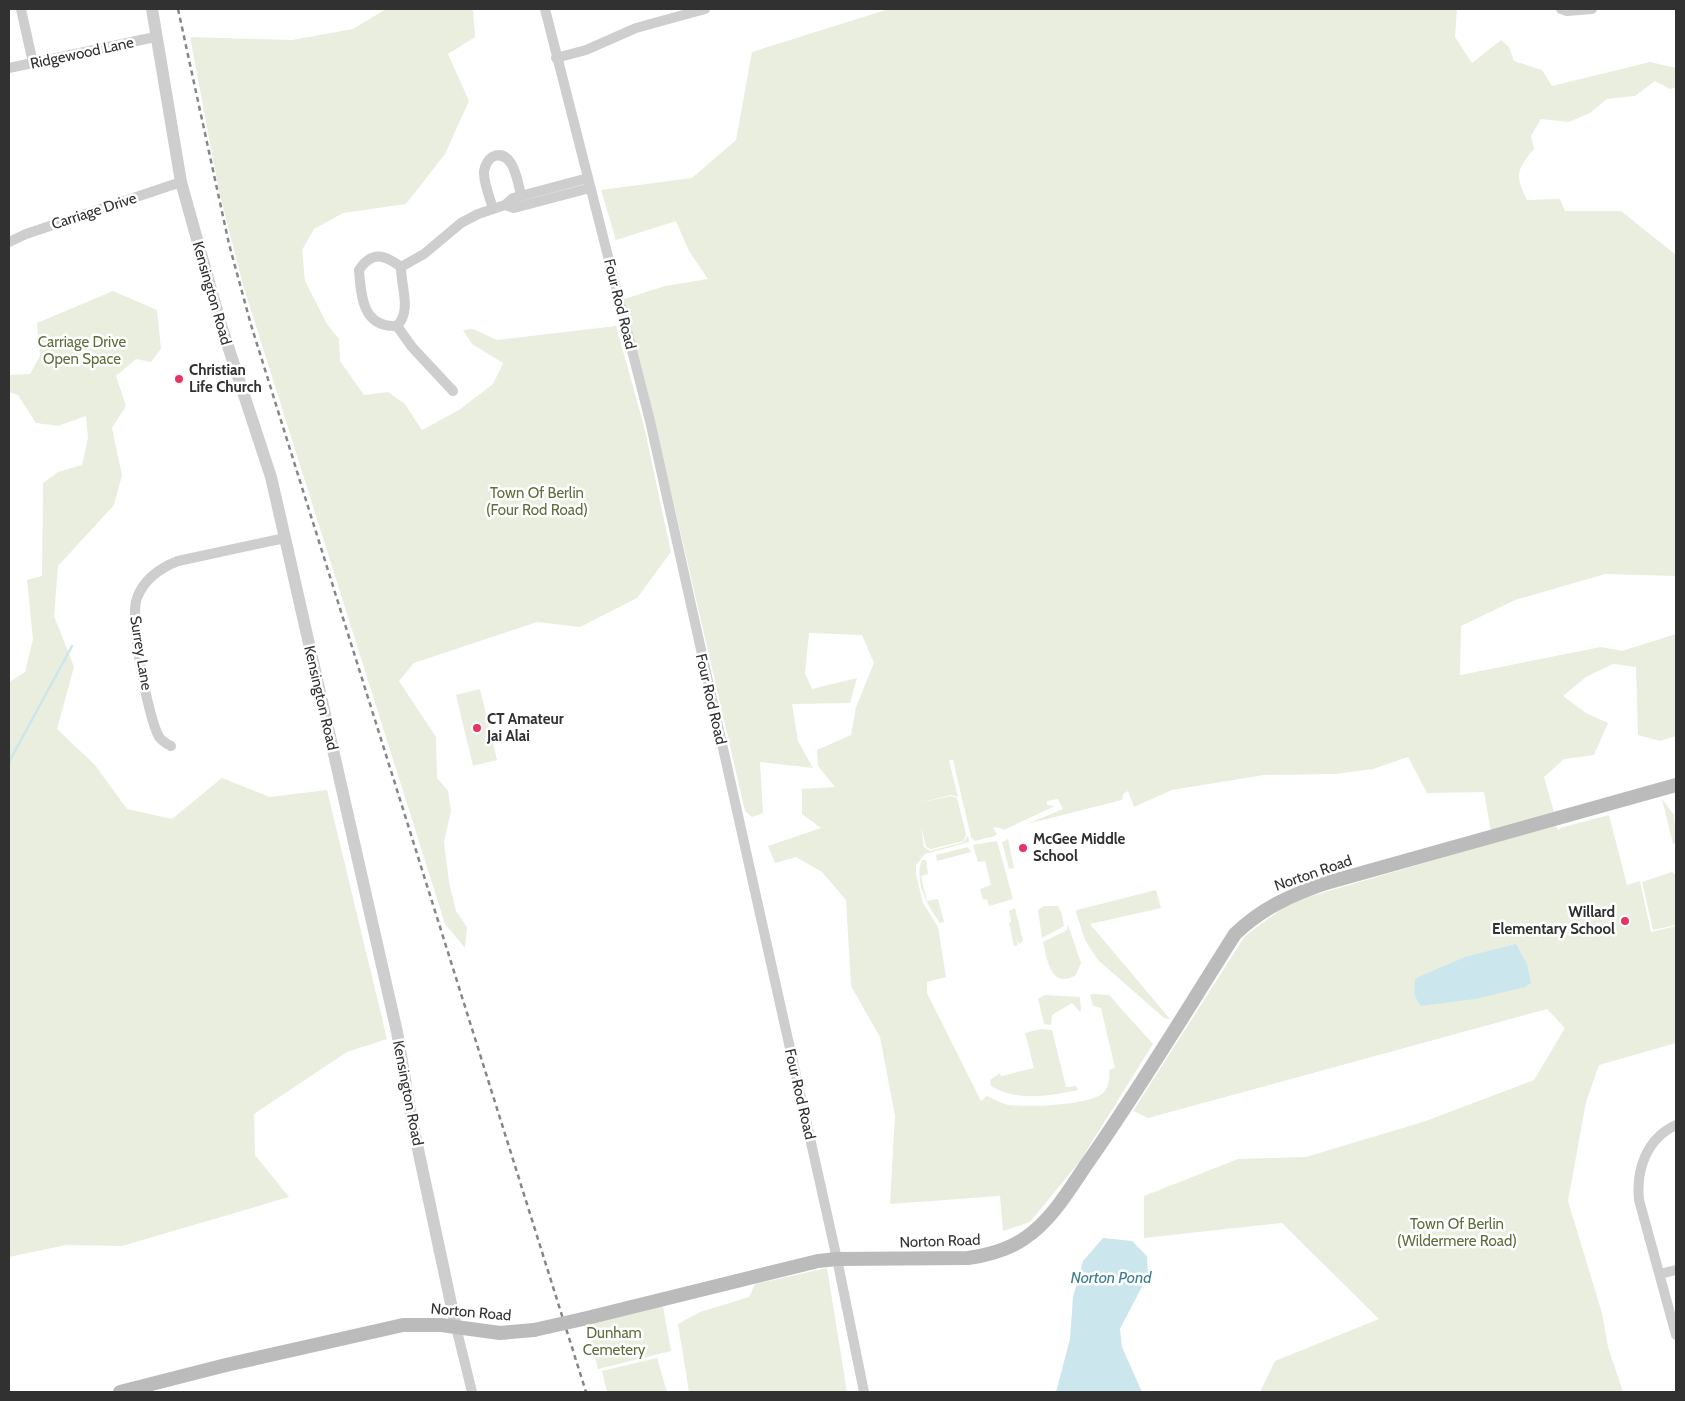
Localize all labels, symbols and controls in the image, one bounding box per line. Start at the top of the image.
street label: Ridgewood Lane [29,33,136,73]
street label: Carriage Drive [49,189,139,233]
street label: Kensington Road [189,239,235,347]
street label: Four Rod Road [600,257,640,351]
park label: Carriage Drive Open Space [38,333,127,368]
place label: Christian Life Church [189,361,262,396]
marker: Christian Life Church [173,373,185,385]
park label: Town Of Berlin (Four Rod Road) [486,484,588,519]
street label: Surrey Lane [126,614,156,692]
street label: Kensington Road [300,644,342,752]
street label: Four Rod Road [692,652,730,746]
place label: CT Amateur Jai Alai [486,710,564,745]
marker: CT Amateur Jai Alai [471,722,483,734]
place label: McGee Middle School [1033,830,1126,865]
marker: McGee Middle School [1017,842,1029,854]
street label: Norton Road [1272,851,1354,895]
place label: Willard Elementary School [1492,903,1615,938]
marker: Willard Elementary School [1619,915,1631,927]
street label: Kensington Road [389,1039,427,1147]
street label: Four Rod Road [781,1047,819,1141]
park label: Town Of Berlin (Wildermere Road) [1397,1215,1517,1250]
street label: Norton Road [899,1231,981,1251]
water label: Norton Pond [1070,1268,1152,1287]
street label: Norton Road [430,1300,512,1324]
park label: Dunham Cemetery [583,1324,646,1359]

